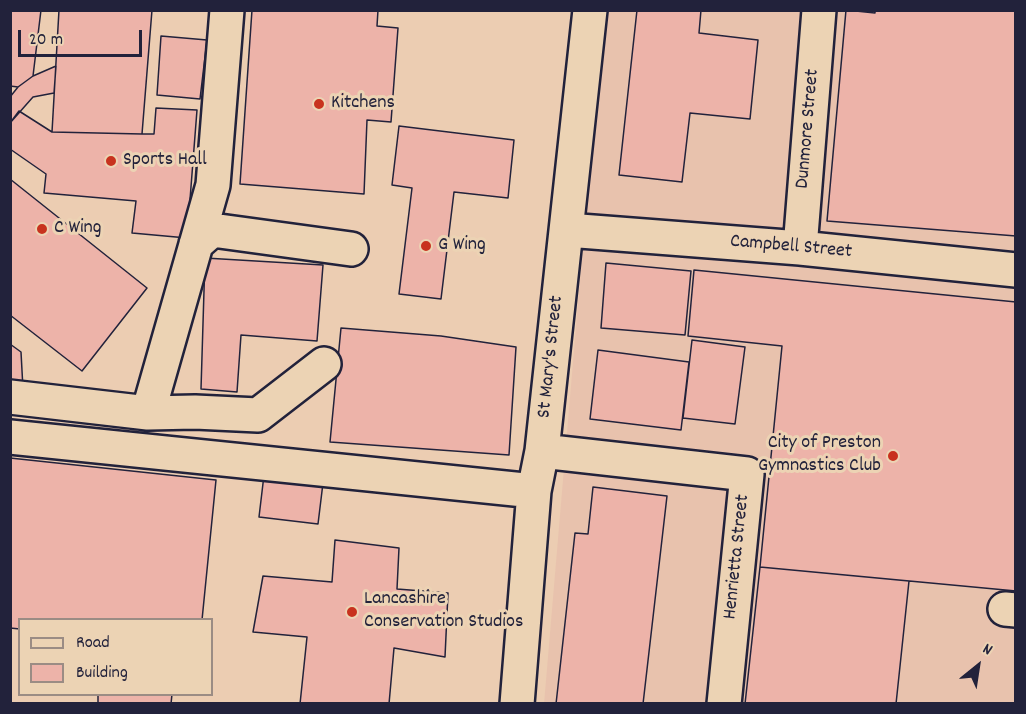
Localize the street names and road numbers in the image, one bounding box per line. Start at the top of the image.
street label: Dunmore Street [792,68,826,190]
street label: Campbell Street [729,231,853,265]
street label: St Mary's Street [534,295,570,419]
street label: Henrietta Street [720,493,756,621]

